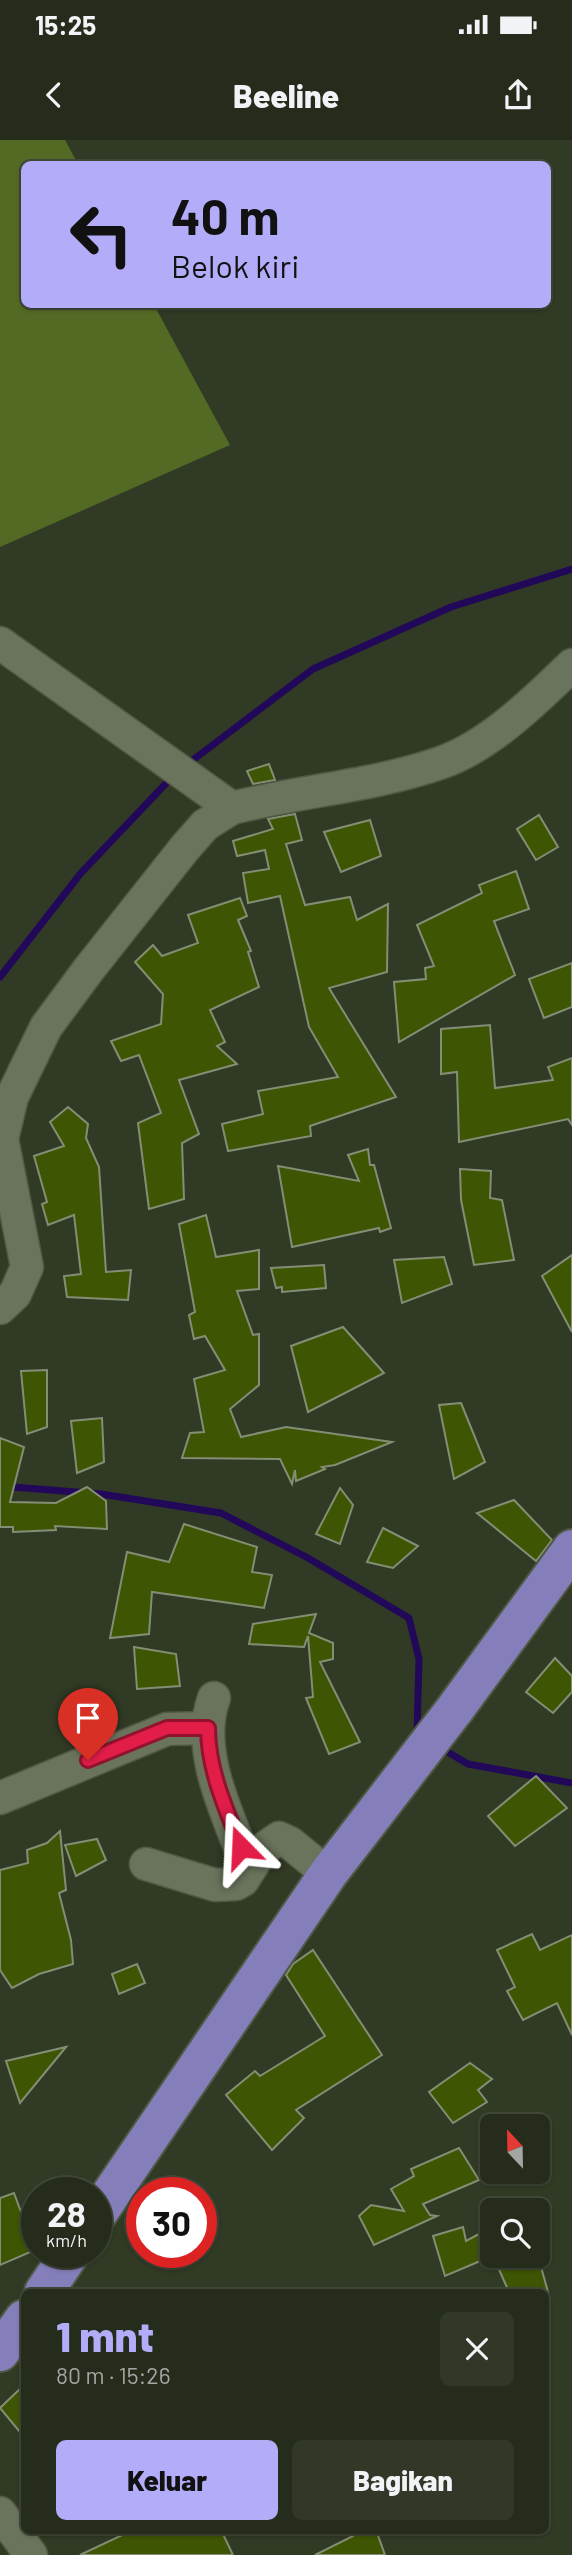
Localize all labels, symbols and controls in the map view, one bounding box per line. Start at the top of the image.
text: 15:25 [35,9,96,40]
icon: back [35,76,73,114]
text: Beeline [233,76,339,114]
icon: share [499,76,537,114]
text: 40 m [171,186,279,245]
icon: left [56,189,147,280]
text: Belok kiri [171,246,299,284]
pin [58,1688,118,1760]
icon: arrive [69,1699,107,1737]
position arrow [204,1810,278,1884]
north arrow [480,2114,550,2184]
map controls [480,2114,550,2268]
speed limit sign: 30 [126,2177,217,2268]
text: 28 [47,2192,86,2234]
button: search [480,2198,550,2268]
text: km/h [46,2229,87,2251]
text: 1 mnt [56,2310,154,2360]
button: close [440,2312,514,2386]
text: 80 m · 15:26 [56,2361,170,2389]
button: Keluar [56,2440,278,2520]
button: Bagikan [292,2440,514,2520]

